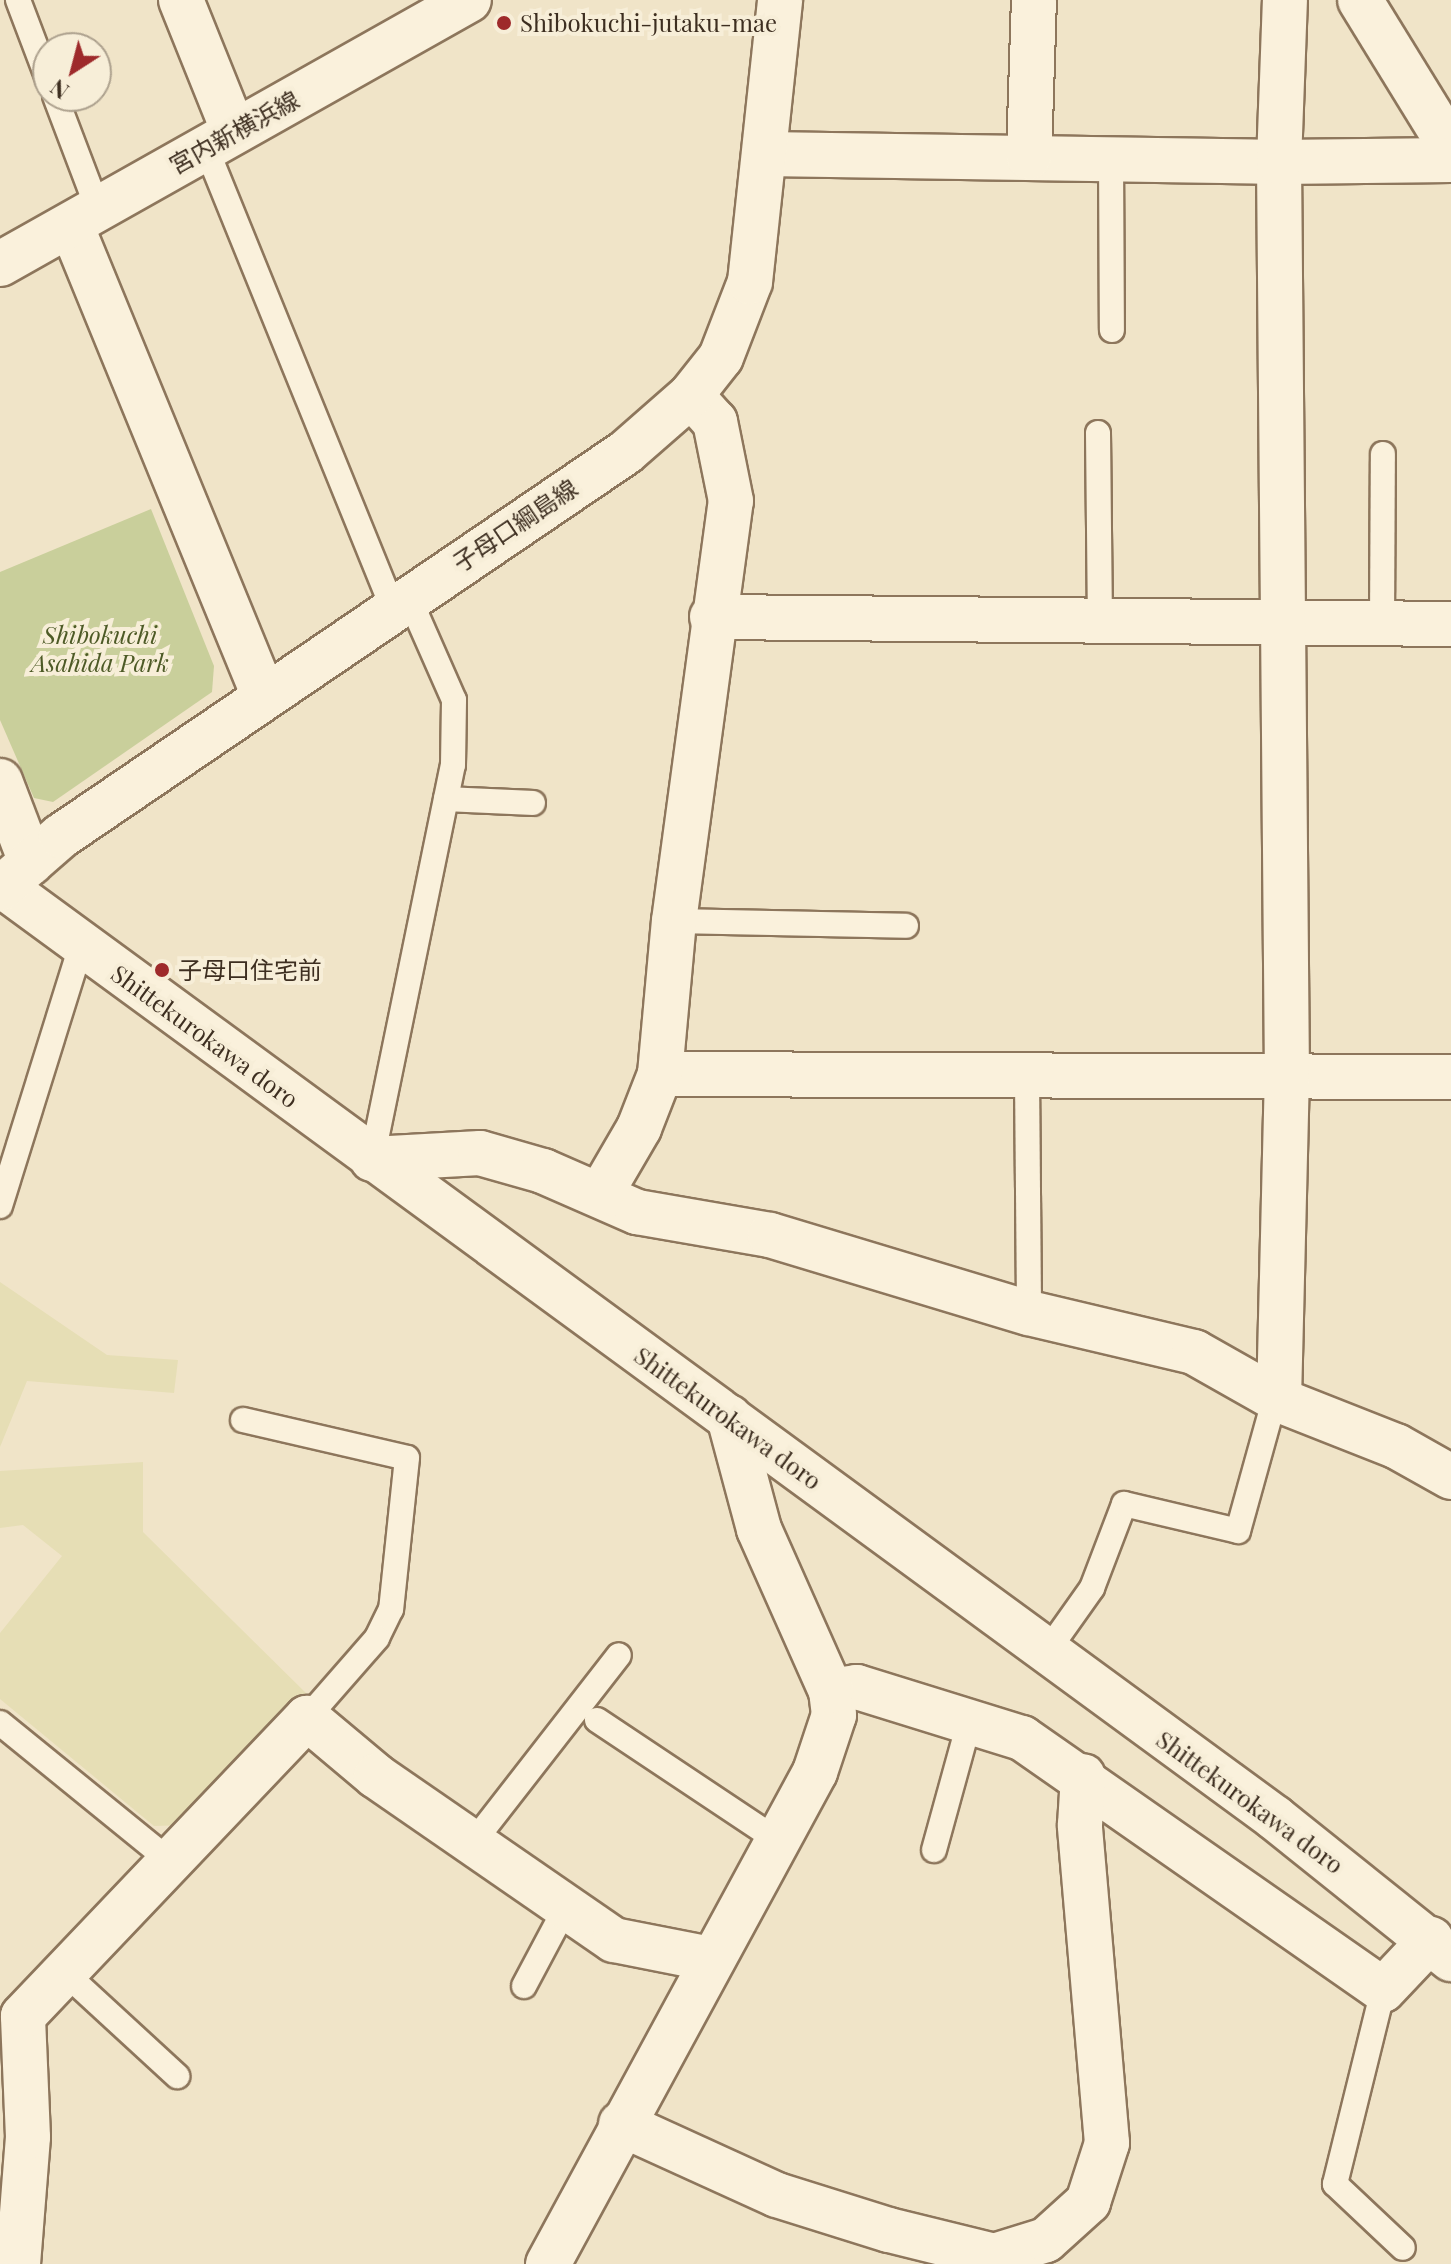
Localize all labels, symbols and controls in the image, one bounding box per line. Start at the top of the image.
place label: Shibokuchi-jutaku-mae [520,9,777,37]
marker: Shibokuchi-jutaku-mae [495,14,513,32]
north arrow [32,32,112,112]
text: N [44,73,74,107]
street label: 宮内新横浜線 [164,84,304,180]
street label: 子母口綱島線 [447,473,583,577]
park label: Shibokuchi Asahida Park [31,621,169,677]
place label: 子母口住宅前 [178,956,322,984]
street label: Shittekurokawa doro [106,959,304,1113]
marker: 子母口住宅前 [153,961,171,979]
street label: Shittekurokawa doro [629,1341,827,1495]
street label: Shittekurokawa doro [1151,1725,1349,1879]

